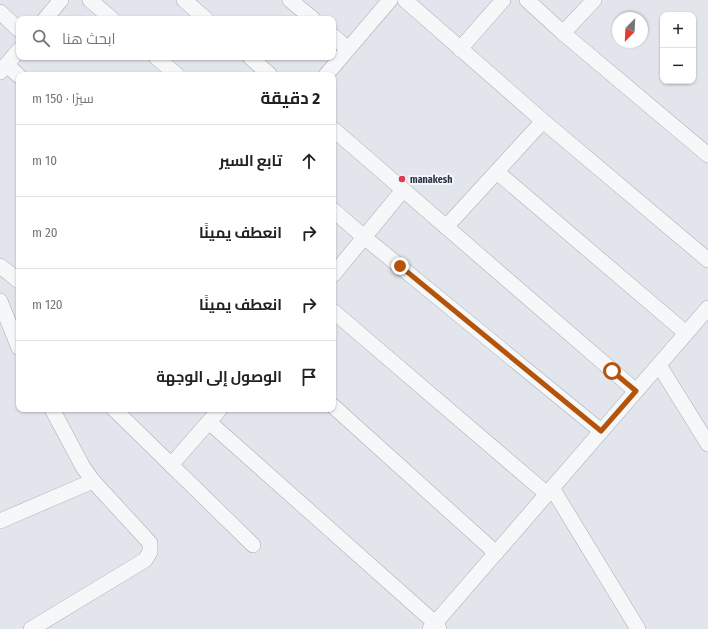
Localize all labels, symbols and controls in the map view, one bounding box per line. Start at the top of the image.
north arrow [612,12,648,48]
map controls [660,12,696,84]
button: + [660,12,696,48]
search box [16,16,336,60]
icon: search [30,27,52,49]
text: ابحث هنا [62,30,116,48]
button: − [660,48,696,84]
text: 2 دقيقة [261,88,320,109]
text: سيرًا · 150 m [32,91,94,106]
icon: ahead [298,150,320,172]
text: تابع السير [219,152,282,170]
text: 10 m [32,153,57,168]
marker: manakesh [397,174,407,184]
place label: manakesh [410,174,452,186]
icon: right [298,222,320,244]
text: انعطف يمينًا [199,224,282,242]
text: 20 m [32,225,58,240]
route end [391,257,409,275]
icon: right [298,294,320,316]
text: انعطف يمينًا [199,296,282,314]
text: 120 m [32,297,63,312]
route start [603,362,621,380]
icon: arrive [298,366,320,388]
text: الوصول إلى الوجهة [156,368,282,386]

